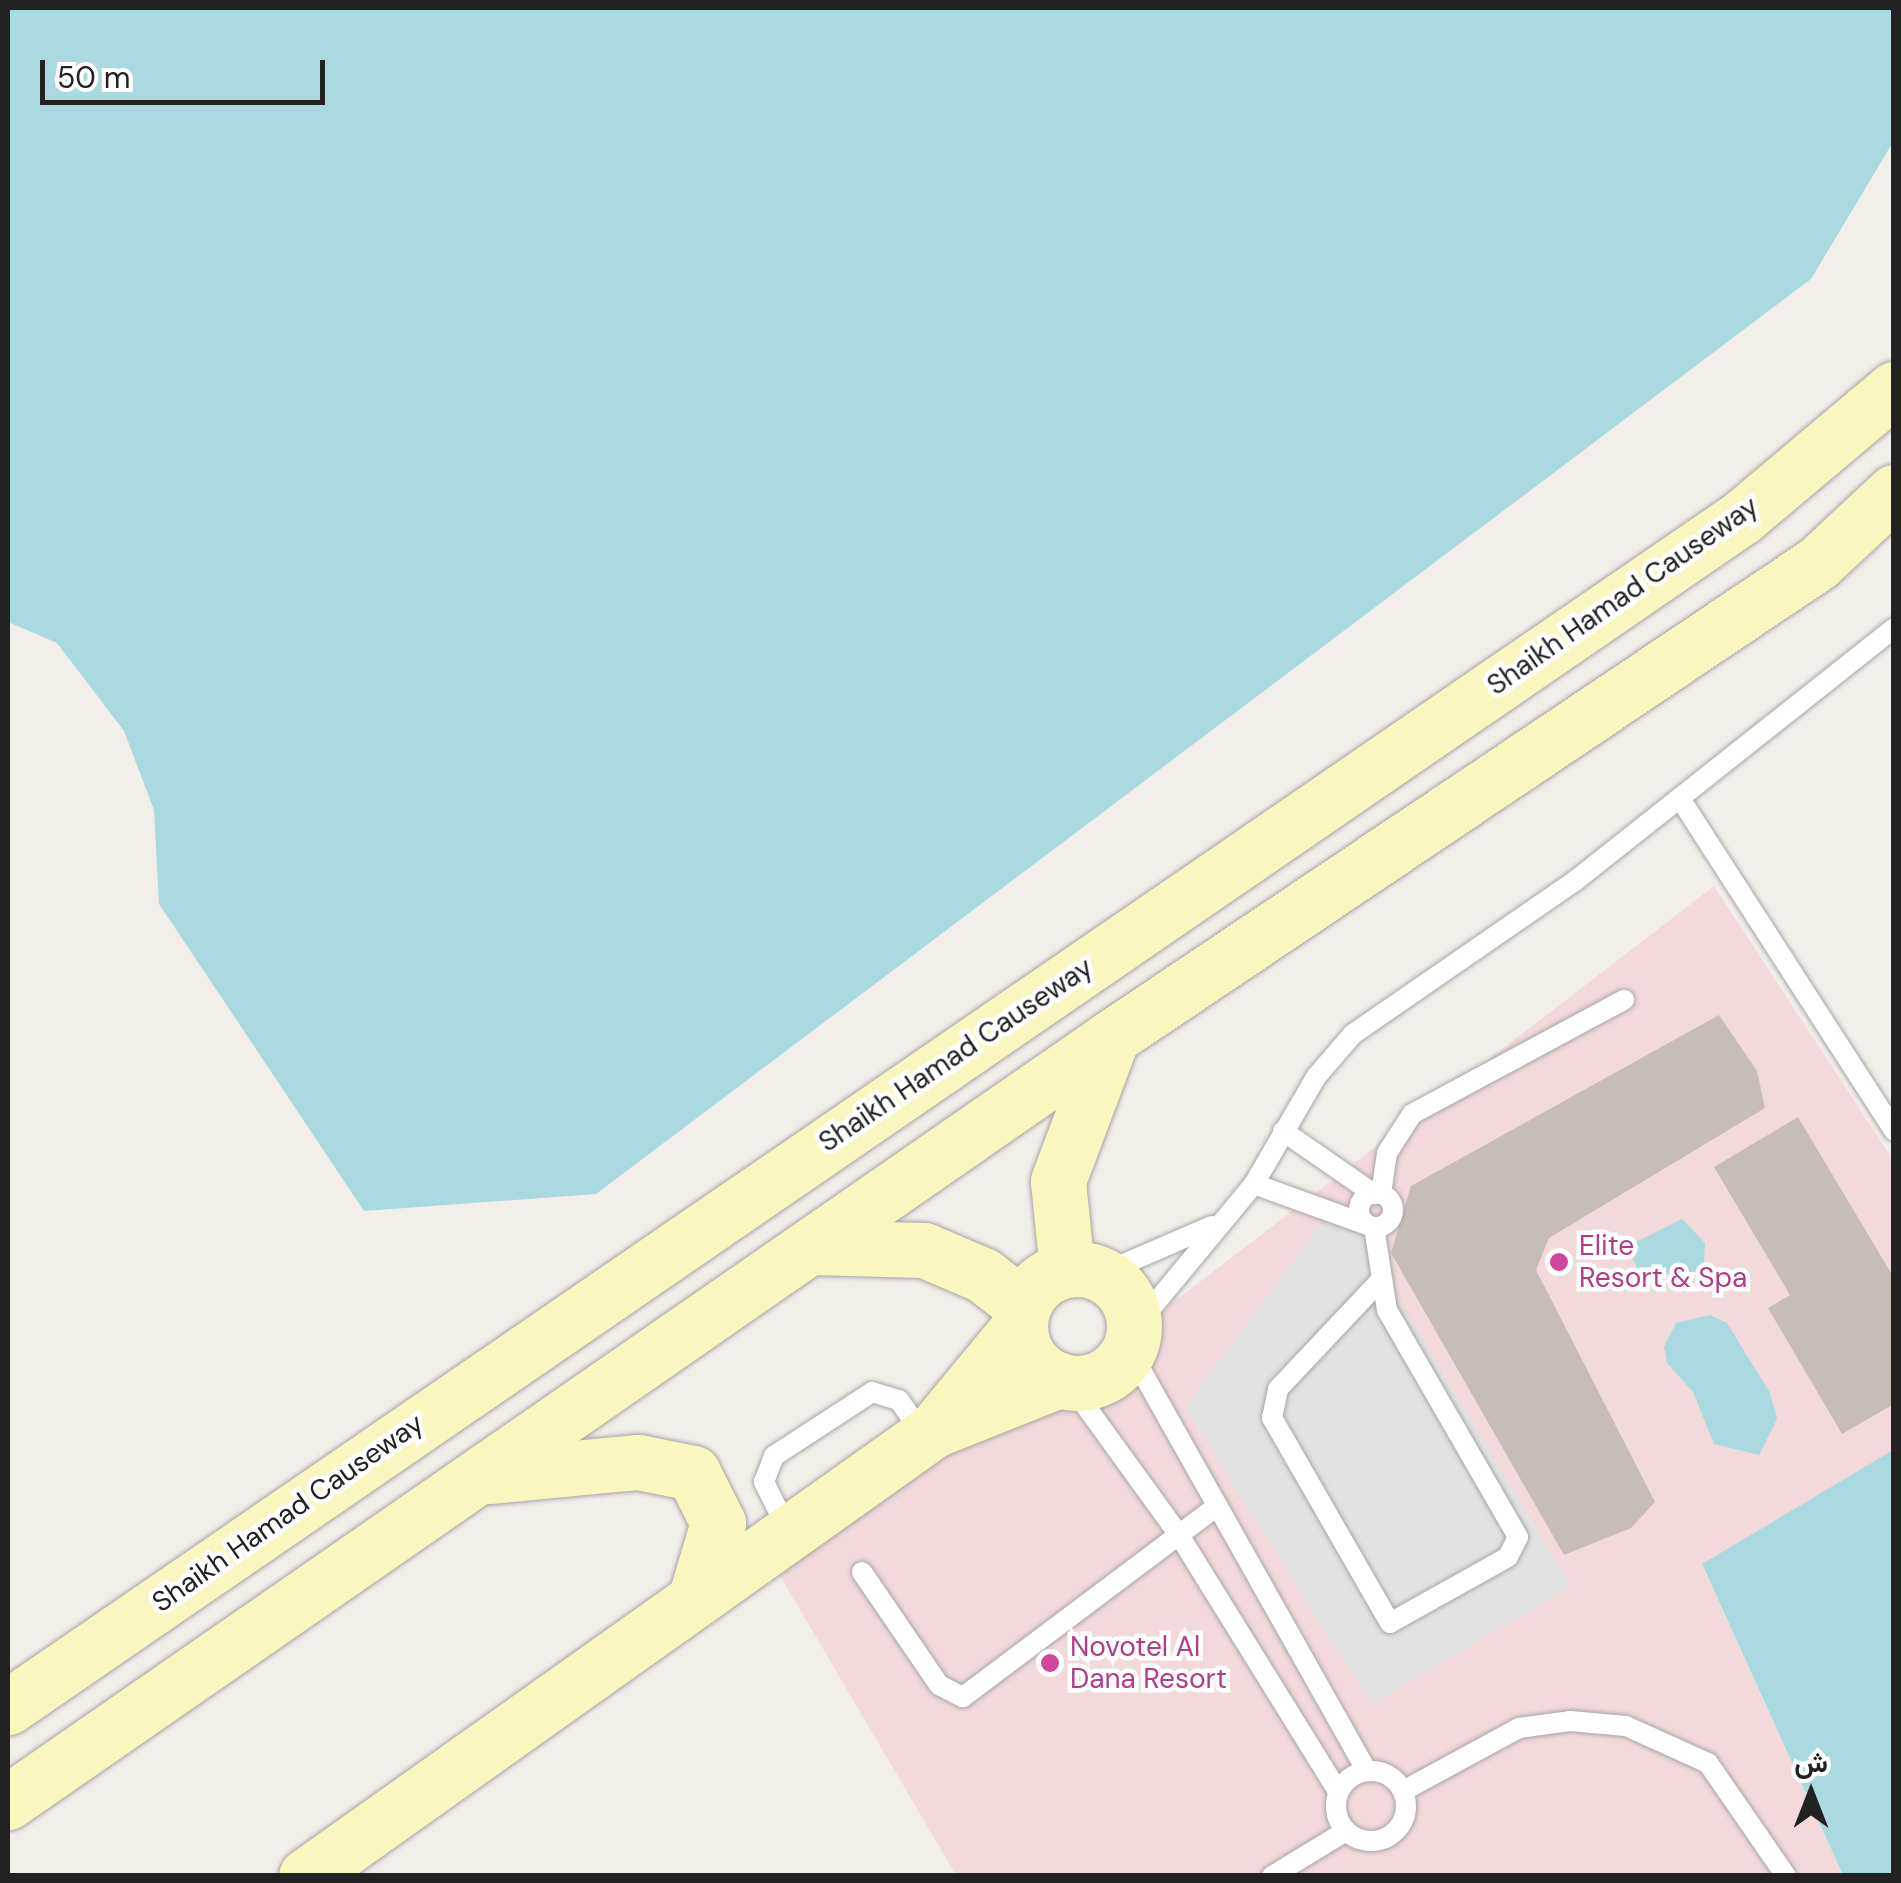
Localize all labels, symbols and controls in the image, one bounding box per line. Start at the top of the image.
scale bar [45,40,330,102]
text: 50 m [57,58,131,97]
street label: Shaikh Hamad Causeway [1481,489,1765,703]
street label: Shaikh Hamad Causeway [813,951,1099,1159]
place label: Elite Resort & Spa [1579,1229,1747,1295]
marker: Elite Resort & Spa [1548,1251,1570,1273]
street label: Shaikh Hamad Causeway [146,1406,430,1620]
place label: Novotel Al Dana Resort [1070,1630,1227,1696]
marker: Novotel Al Dana Resort [1039,1652,1061,1674]
north arrow [1761,1743,1861,1843]
text: ش [1794,1744,1828,1781]

